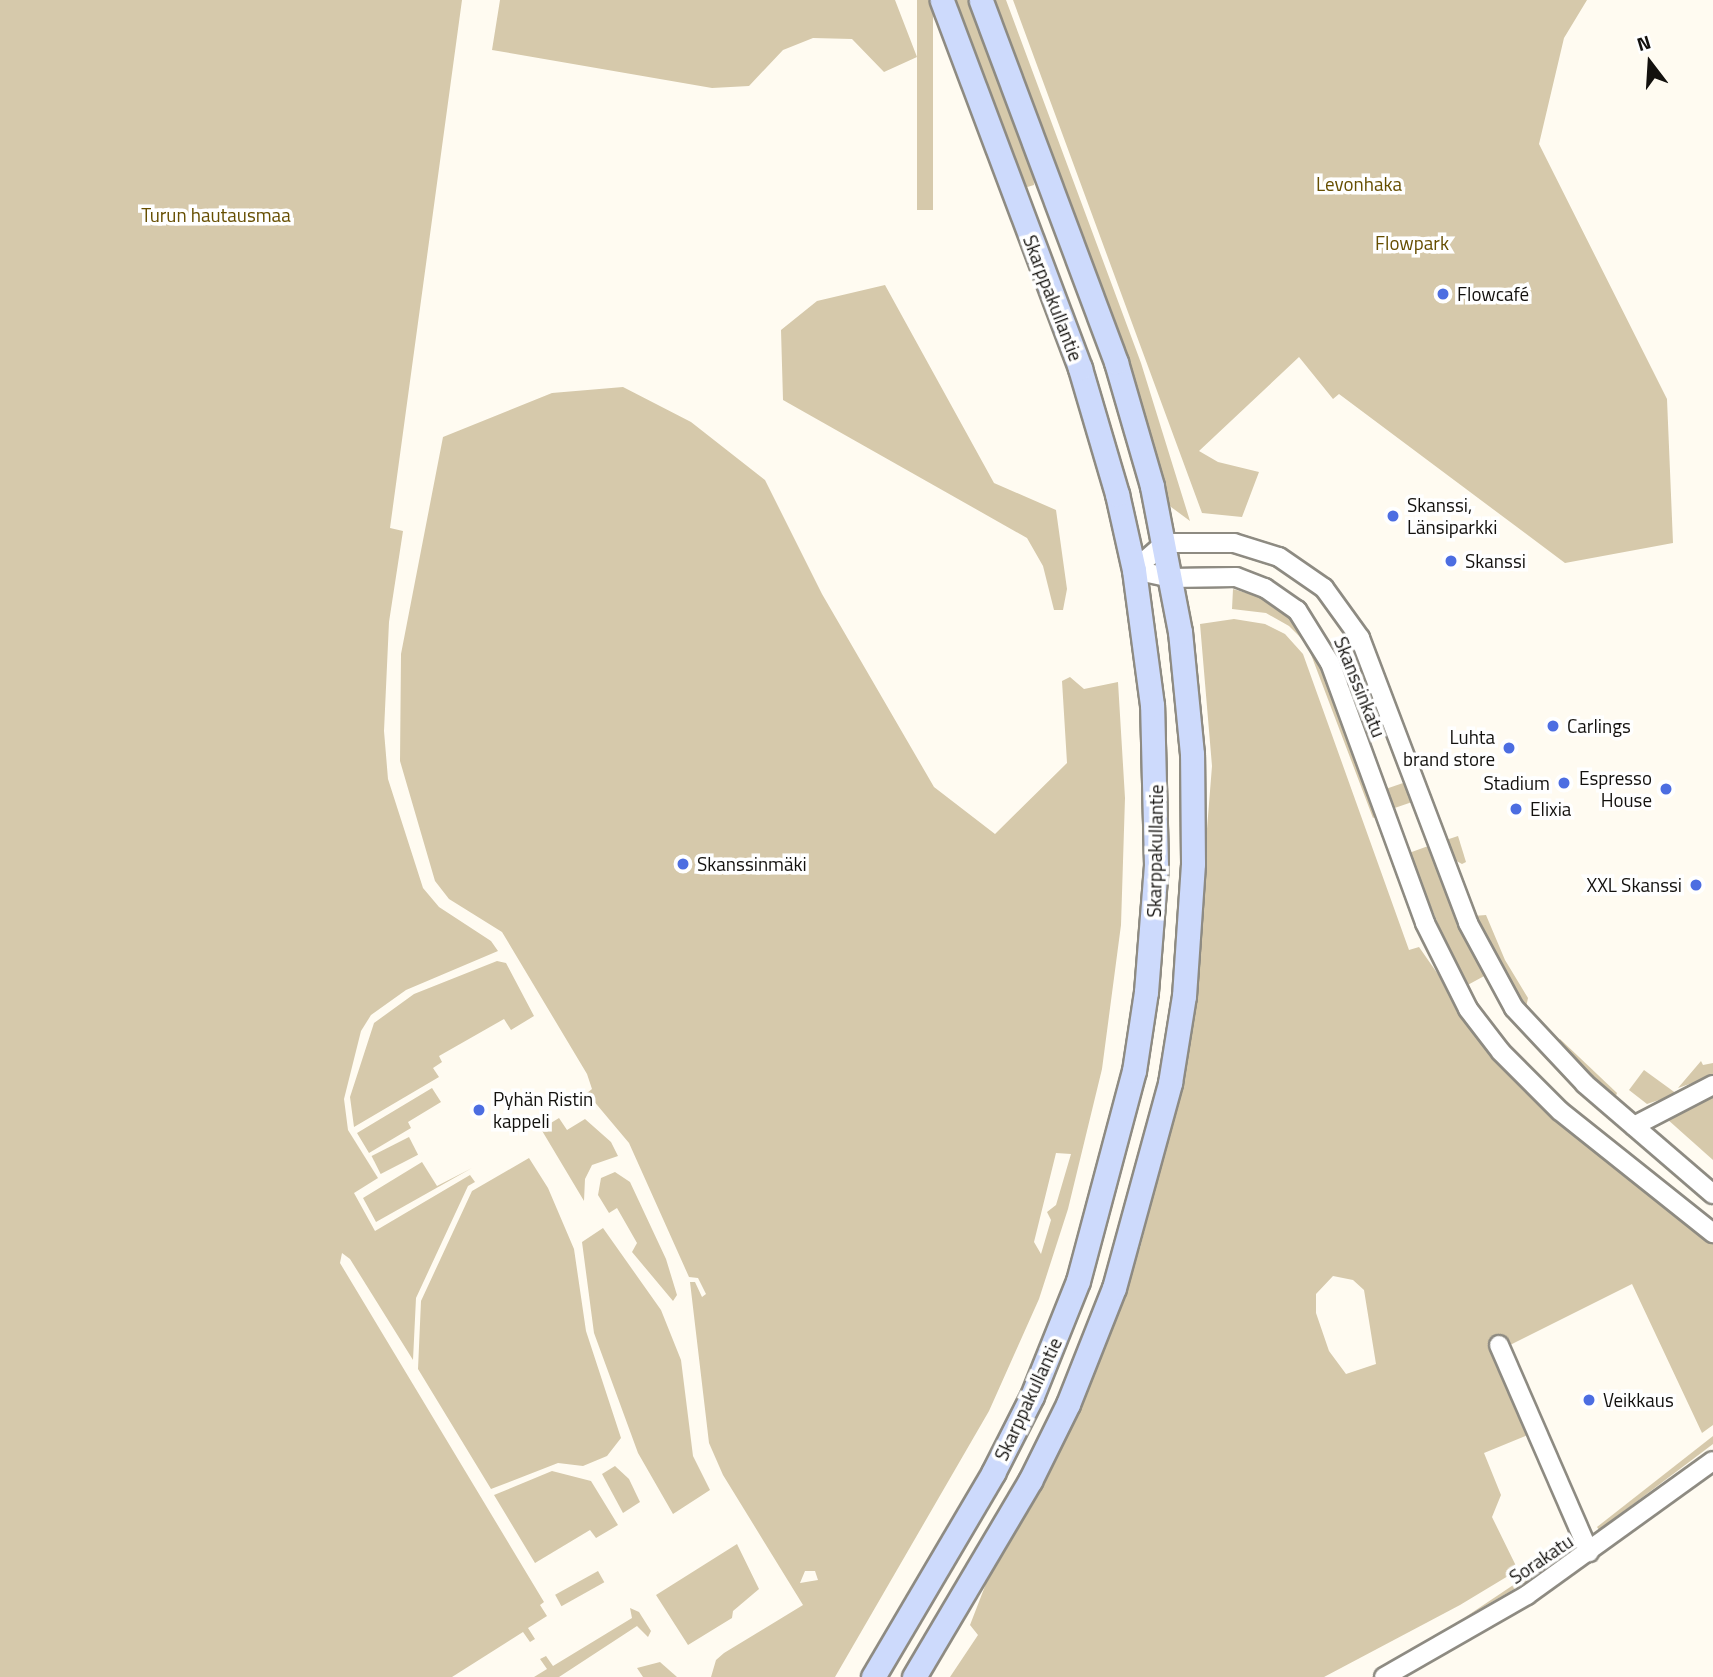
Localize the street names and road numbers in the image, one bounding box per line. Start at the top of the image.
street label: Skarppakullantie [1019,232,1087,364]
street label: Skanssinkatu [1329,633,1391,741]
street label: Skarppakullantie [1142,784,1168,918]
street label: Skarppakullantie [990,1334,1066,1464]
street label: Sorakatu [1505,1529,1577,1589]

